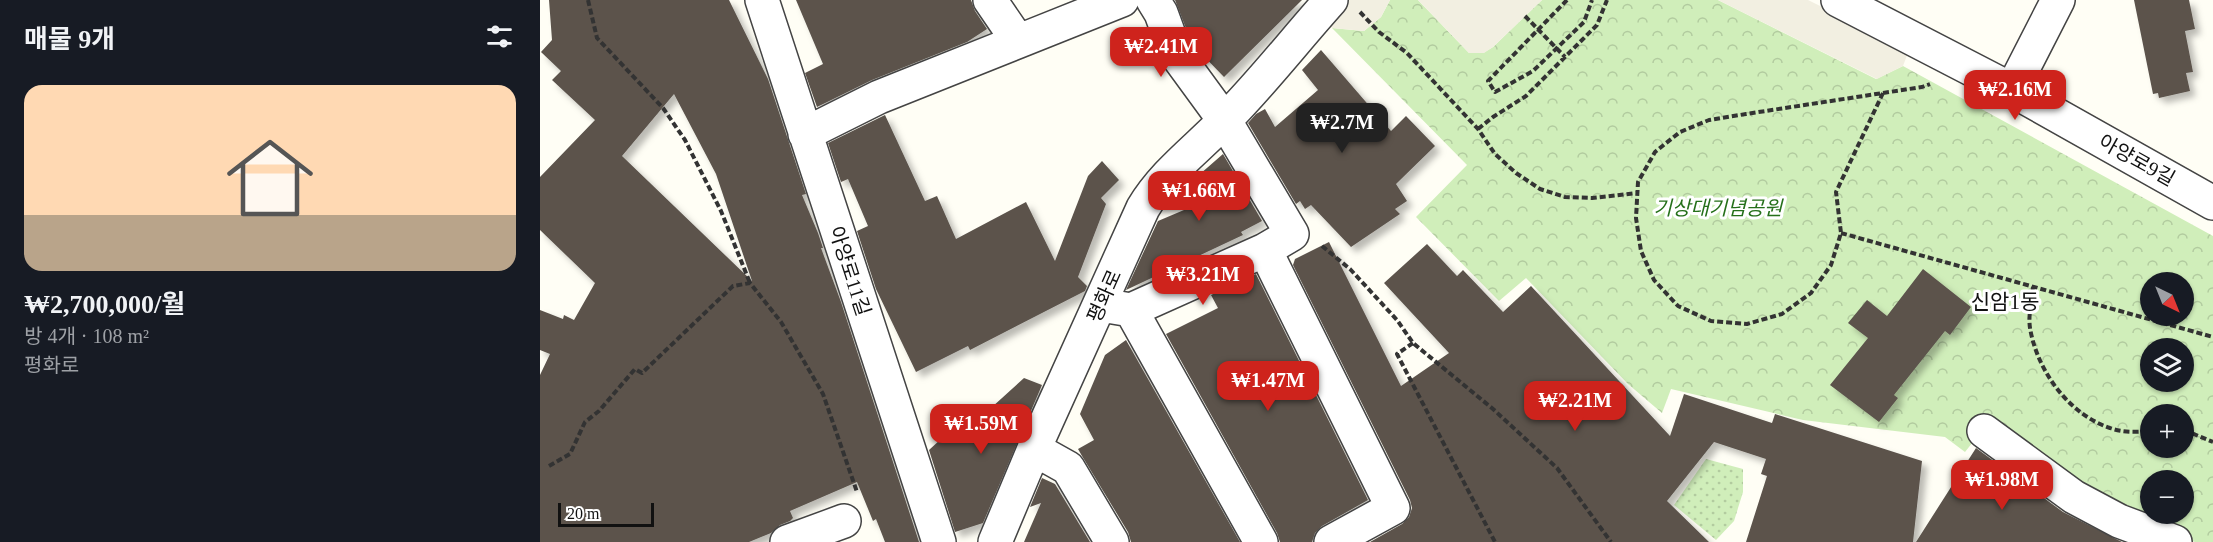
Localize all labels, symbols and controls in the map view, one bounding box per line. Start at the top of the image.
icon: filters [483,20,516,53]
text: 매물 9개 [24,25,115,54]
pin: ₩2.41M [1112,27,1210,78]
text: ₩2.41M [1124,35,1198,57]
pin: ₩2.16M [1966,70,2064,121]
text: ₩2.16M [1978,78,2052,100]
pin: ₩2.7M [1300,103,1384,154]
text: ₩2.7M [1310,111,1374,133]
icon: home [216,124,324,232]
street label: 아양로9길 [2095,130,2179,190]
pin: ₩1.66M [1150,171,1248,222]
text: ₩1.66M [1162,179,1236,201]
park label: 기상대기념공원 [1654,197,1784,219]
street label: 아양로11길 [825,223,875,319]
pin: ₩3.21M [1154,255,1252,306]
text: ₩3.21M [1166,263,1240,285]
street label: 평화로 [1083,266,1125,326]
north arrow [2140,272,2194,326]
map controls [2140,272,2194,524]
text: ₩2,700,000/월 [24,290,185,319]
district label: 신암1동 [1971,290,2039,314]
text: 방 4개 · 108 m² [24,325,149,347]
button: layers [2140,338,2194,392]
text: 평화로 [24,354,79,376]
pin: ₩1.47M [1219,361,1317,412]
text: ₩1.47M [1231,369,1305,391]
pin: ₩2.21M [1526,381,1624,432]
text: ₩2.21M [1538,389,1612,411]
pin: ₩1.59M [932,404,1030,455]
button: + [2140,404,2194,458]
text: ₩1.59M [944,412,1018,434]
pin: ₩1.98M [1953,460,2051,511]
text: ₩1.98M [1965,468,2039,490]
button: − [2140,470,2194,524]
scale bar [558,500,654,528]
text: 20 m [567,505,599,522]

